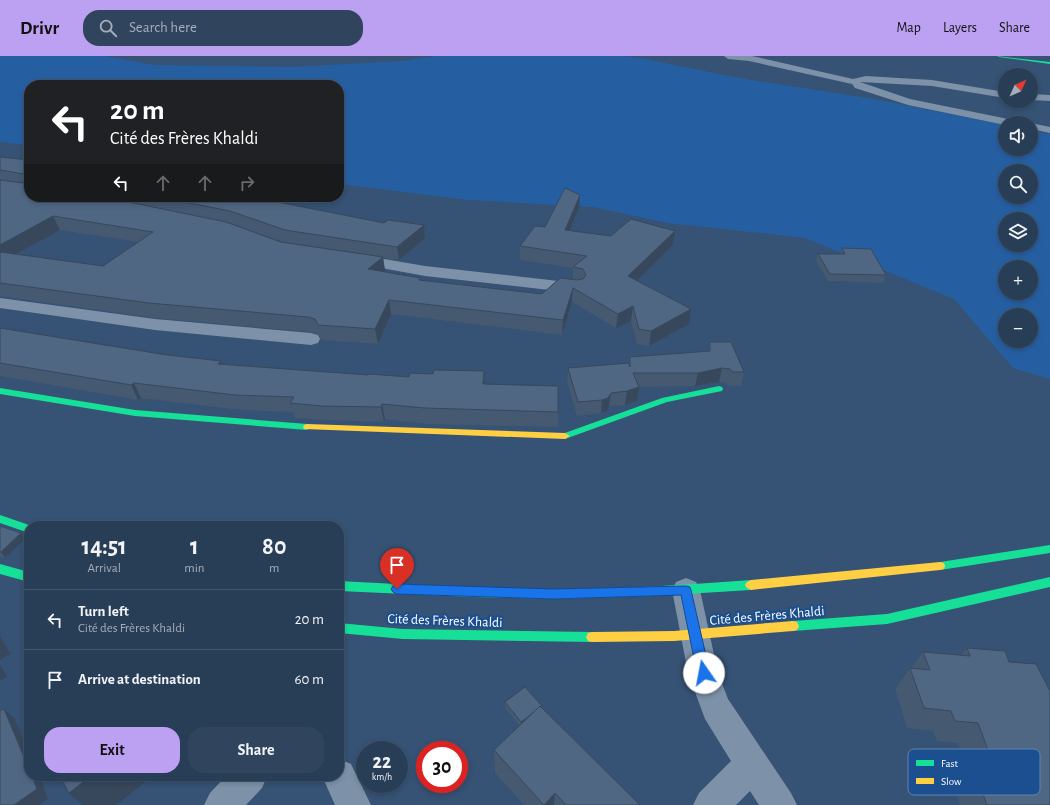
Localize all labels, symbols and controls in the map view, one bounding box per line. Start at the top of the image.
search box [83,10,363,46]
icon: search [97,17,119,39]
text: Drivr [20,19,59,38]
text: Search here [129,20,197,35]
text: Map [896,21,921,35]
text: Layers [943,21,977,35]
text: Share [999,21,1030,35]
north arrow [998,68,1038,108]
map controls [998,68,1038,348]
icon: left [44,96,96,148]
text: 20 m [110,97,165,125]
button: sound [998,116,1038,156]
text: Cité des Frères Khaldi [110,130,258,148]
button: search [998,164,1038,204]
icon: left [110,172,132,194]
icon: ahead [152,172,174,194]
icon: ahead [194,172,216,194]
icon: right [236,172,258,194]
button: layers [998,212,1038,252]
button: + [998,260,1038,300]
button: − [998,308,1038,348]
text: 14:51 [82,535,127,559]
text: 1 [190,535,199,559]
text: 80 [262,535,286,559]
pin [380,548,414,589]
icon: arrive [386,554,408,576]
text: Arrival [87,562,121,575]
text: min [184,562,205,575]
text: m [269,562,279,575]
text: Turn left [78,604,129,619]
street label: Cité des Frères Khaldi [709,604,825,628]
icon: left [44,609,66,631]
text: 20 m [295,612,324,627]
street label: Cité des Frères Khaldi [387,612,503,630]
text: Cité des Frères Khaldi [78,622,185,635]
position arrow [683,652,725,694]
icon: arrive [44,669,66,691]
text: Arrive at destination [78,672,201,687]
text: 60 m [295,672,324,687]
button: Exit [44,727,180,773]
button: Share [188,727,324,773]
speed limit sign: 30 [416,741,468,793]
legend [908,749,1040,795]
text: 22 [373,752,391,772]
text: Fast [941,758,959,769]
text: km/h [372,772,392,782]
text: Slow [941,776,962,787]

